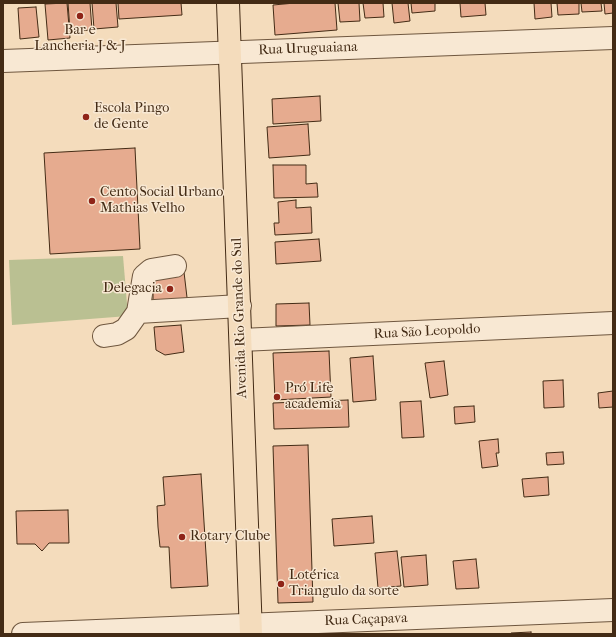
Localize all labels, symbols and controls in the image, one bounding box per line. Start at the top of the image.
marker: Bar e Lancheria J & J [75,11,85,21]
place label: Bar e Lancheria J & J [34,23,126,56]
street label: Rua Uruguaiana [258,39,358,59]
place label: Escola Pingo de Gente [94,101,169,134]
marker: Escola Pingo de Gente [81,112,91,122]
place label: Cento Social Urbano Mathias Velho [100,185,223,218]
marker: Cento Social Urbano Mathias Velho [87,196,97,206]
street label: Avenida Rio Grande do Sul [229,237,251,399]
place label: Delegacia [103,281,162,297]
marker: Delegacia [165,284,175,294]
street label: Rua São Leopoldo [373,321,481,343]
place label: Pró Life academia [285,381,341,414]
marker: Pró Life academia [272,392,282,402]
place label: Rotary Clube [190,529,270,545]
marker: Rotary Clube [177,532,187,542]
place label: Lotérica Triangulo da sorte [289,568,399,600]
marker: Lotérica Triangulo da sorte [276,579,286,589]
street label: Rua Caçapava [324,610,408,630]

